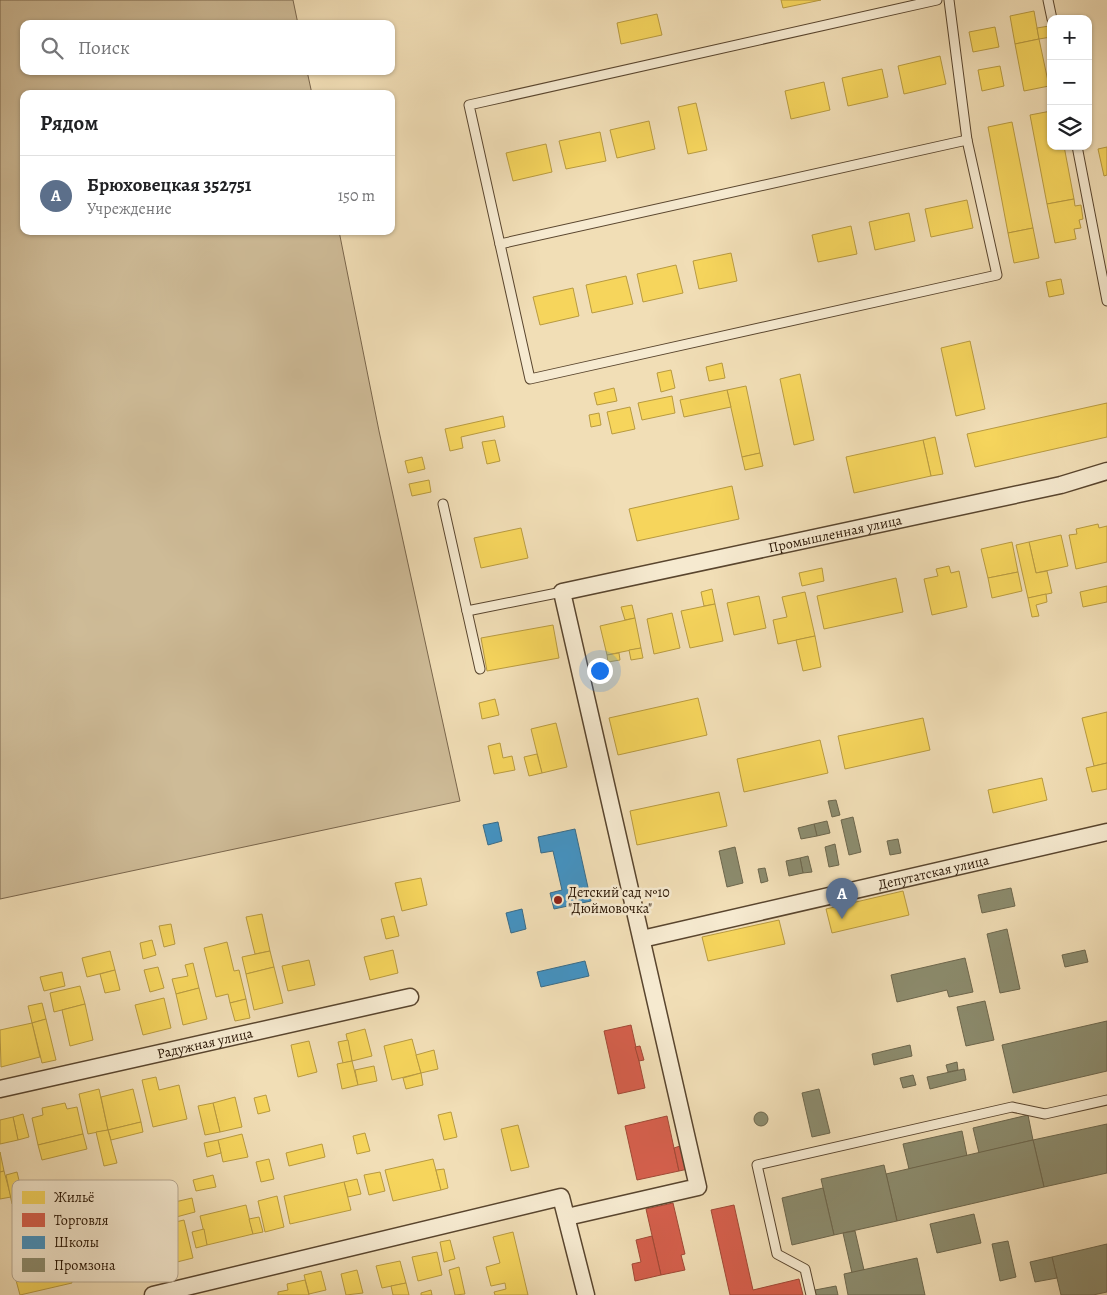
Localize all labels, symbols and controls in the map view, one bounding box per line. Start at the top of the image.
map controls [1047,15,1092,150]
button: + [1047,15,1092,60]
search box [20,20,395,75]
icon: search [38,34,66,62]
text: Поиск [78,35,130,61]
button: − [1047,60,1092,105]
button: layers [1047,105,1092,150]
text: Рядом [40,109,98,137]
text: Брюховецкая 352751 [87,172,252,198]
text: A [51,185,61,207]
text: 150 m [338,185,375,207]
text: Учреждение [87,198,172,220]
street label: Промышленная улица [767,510,904,557]
your location [587,658,613,684]
street label: Депутатская улица [876,850,991,894]
pin: A [826,878,858,919]
place label: Детский сад №10 "Дюймовочка" [568,883,670,918]
marker: Детский сад №10 "Дюймовочка" [552,894,564,906]
street label: Радужная улица [155,1023,255,1063]
legend [12,1180,178,1282]
text: Жильё [54,1188,94,1207]
text: Торговля [54,1211,109,1230]
text: Школы [54,1233,99,1252]
text: Промзона [54,1256,116,1275]

